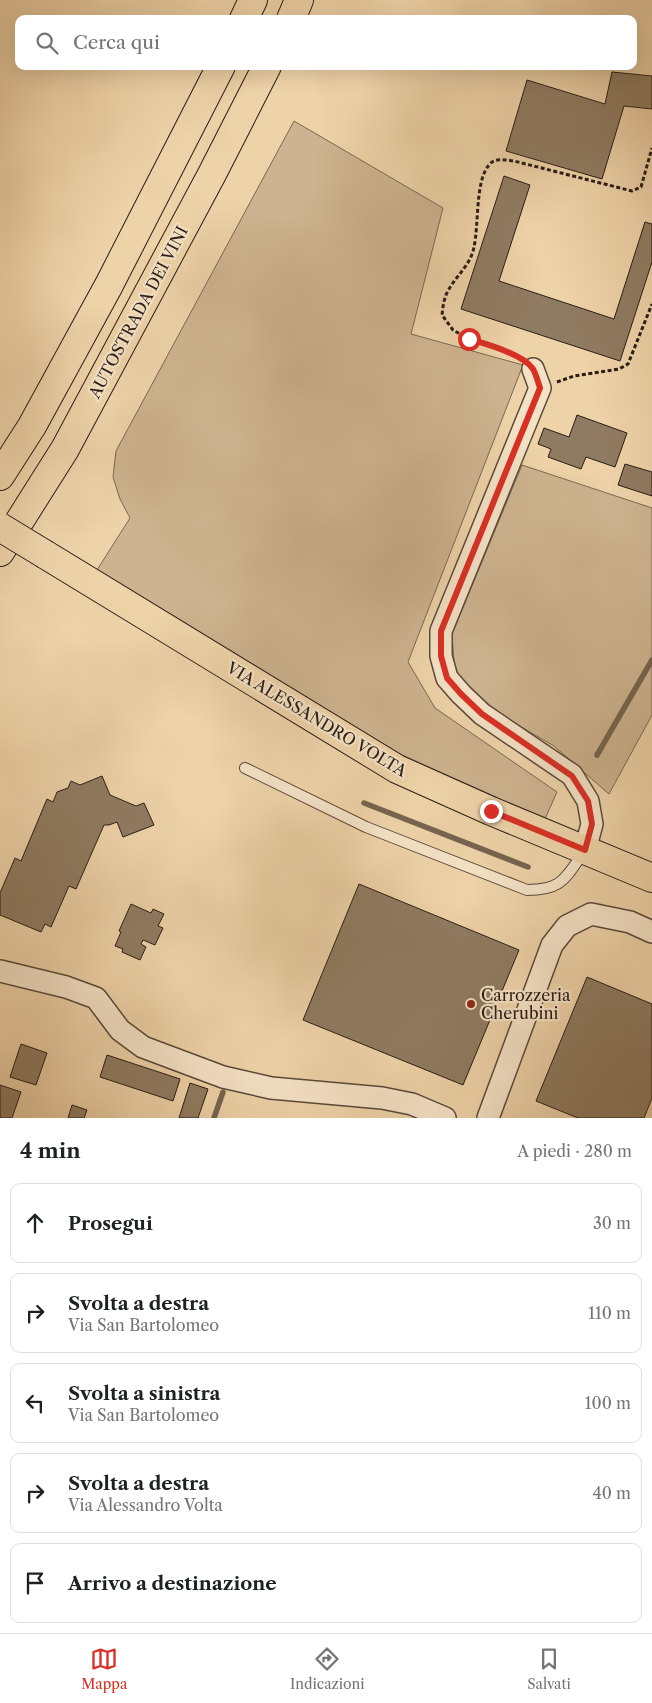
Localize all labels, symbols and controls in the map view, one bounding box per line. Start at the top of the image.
search box [15,15,637,70]
icon: search [33,29,61,57]
text: Cerca qui [73,31,160,54]
street label: AUTOSTRADA DEI VINI [84,222,192,402]
route start [458,328,481,351]
street label: VIA ALESSANDRO VOLTA [222,657,412,781]
route end [480,800,503,823]
place label: Carrozzeria Cherubini [481,985,571,1023]
marker: Carrozzeria Cherubini [465,998,477,1010]
text: 4 min [20,1138,81,1163]
text: A piedi · 280 m [517,1141,632,1161]
icon: ahead [21,1209,49,1237]
text: Prosegui [68,1212,153,1235]
text: 30 m [593,1213,631,1233]
text: Svolta a destra [68,1292,209,1315]
icon: right [21,1299,49,1327]
text: 110 m [588,1303,631,1323]
text: Via San Bartolomeo [68,1315,219,1335]
text: Svolta a sinistra [68,1382,221,1405]
icon: left [21,1389,49,1417]
text: 100 m [585,1393,631,1413]
text: Via San Bartolomeo [68,1405,219,1425]
text: Svolta a destra [68,1472,209,1495]
icon: right [21,1479,49,1507]
text: 40 m [592,1483,631,1503]
text: Via Alessandro Volta [68,1495,223,1515]
icon: arrive [21,1569,49,1597]
text: Arrivo a destinazione [68,1572,277,1595]
tab: Mappa [81,1645,127,1693]
tab: Indicazioni [290,1645,365,1693]
tab: Salvati [527,1645,571,1693]

